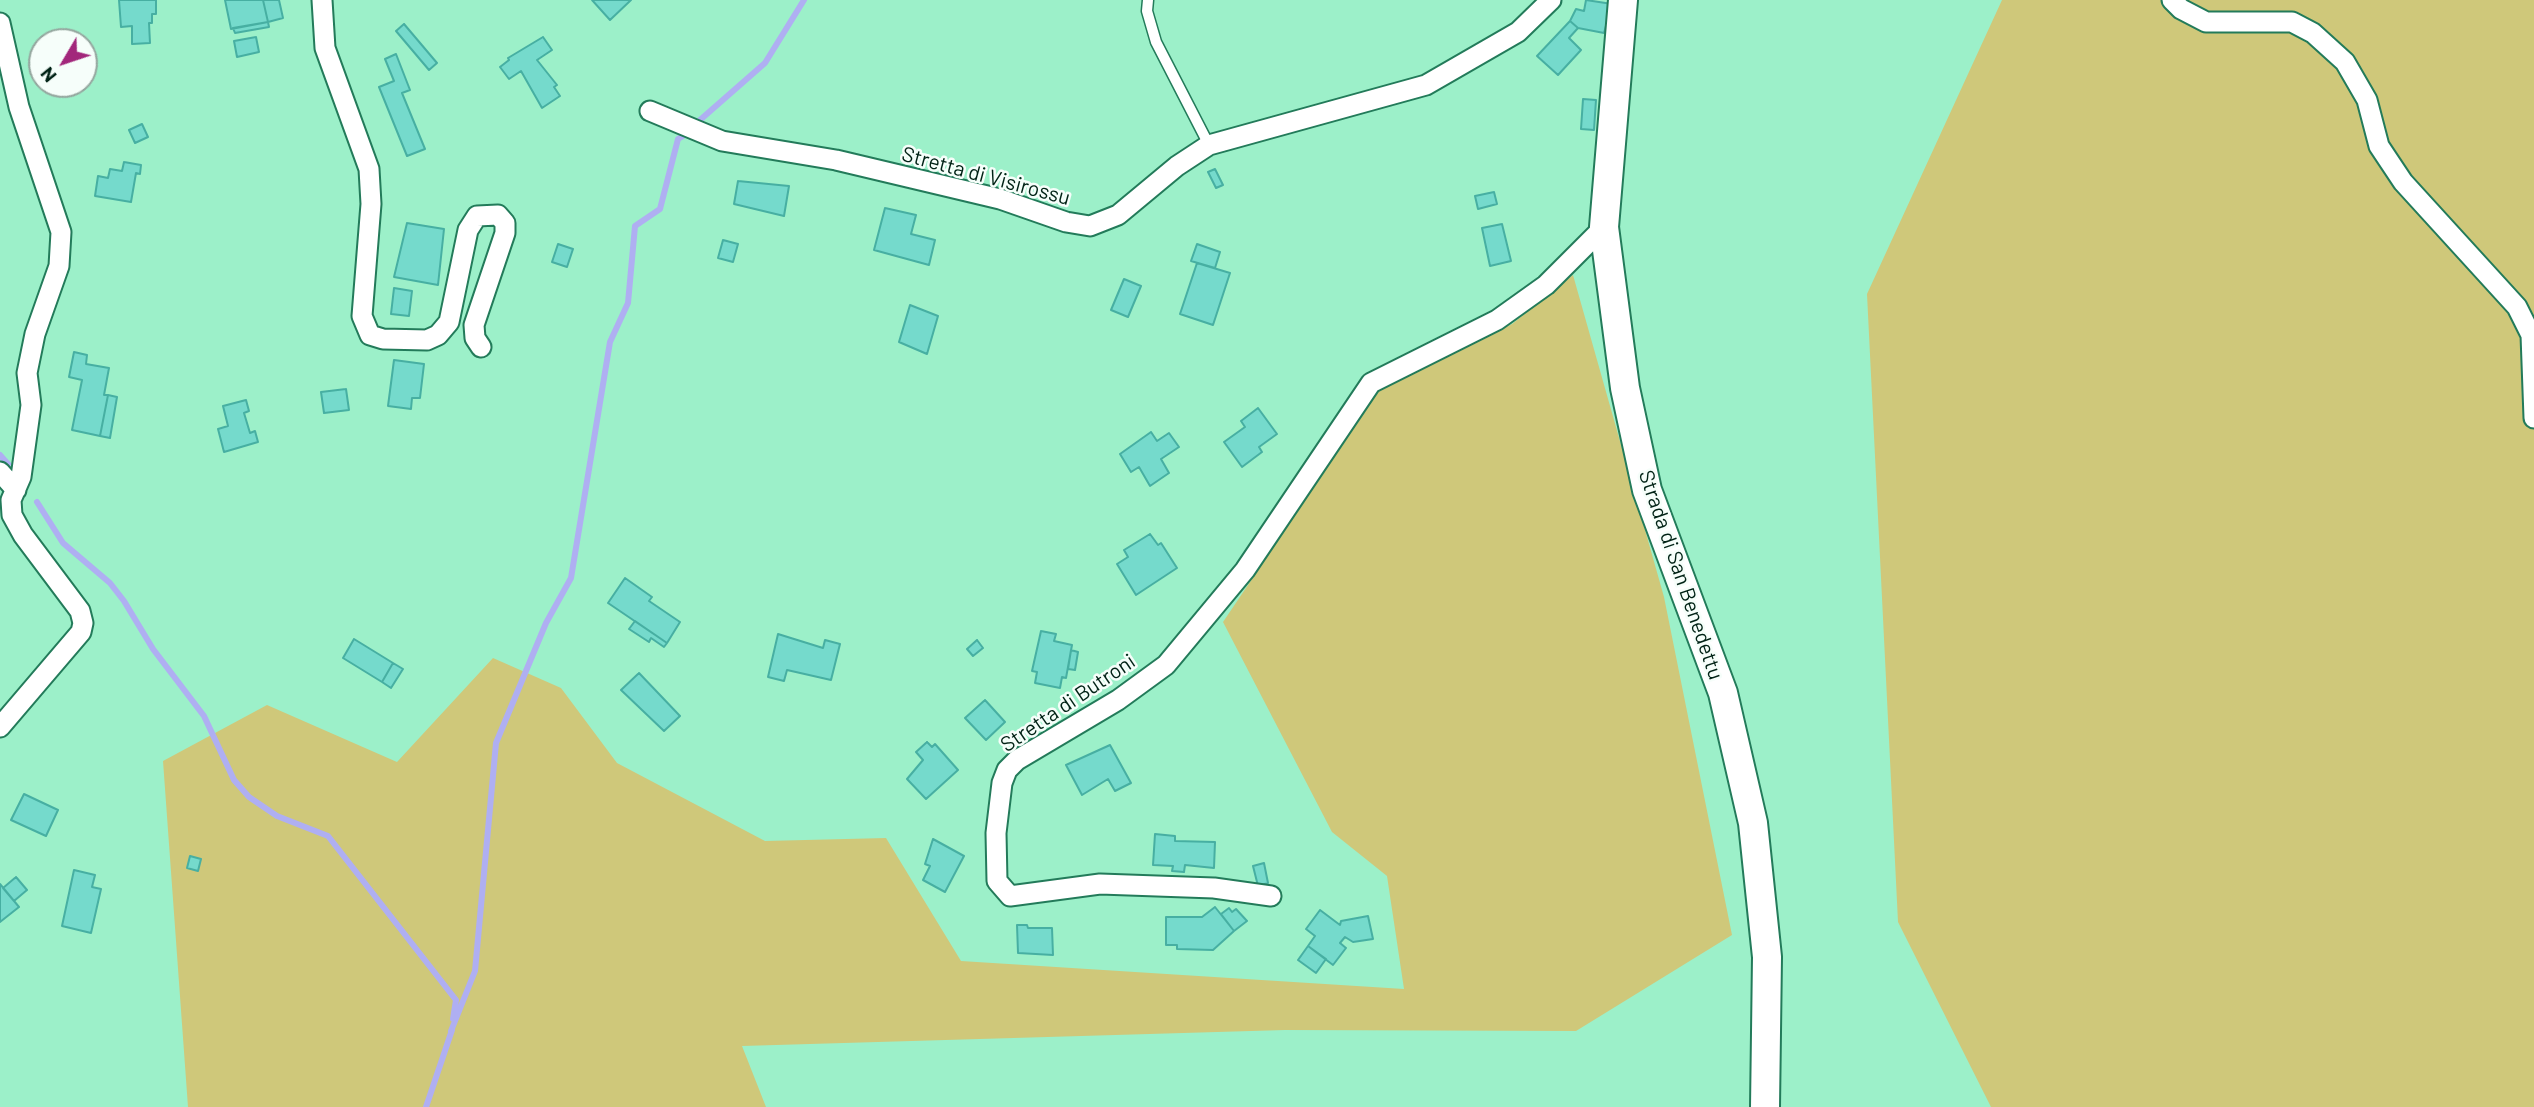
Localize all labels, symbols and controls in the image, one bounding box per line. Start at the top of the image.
north arrow [28,28,98,98]
text: N [35,63,61,87]
street label: Stretta di Visirossu [899,141,1073,211]
street label: Strada di San Benedettu [1633,467,1729,683]
street label: Stretta di Butroni [996,649,1140,757]

